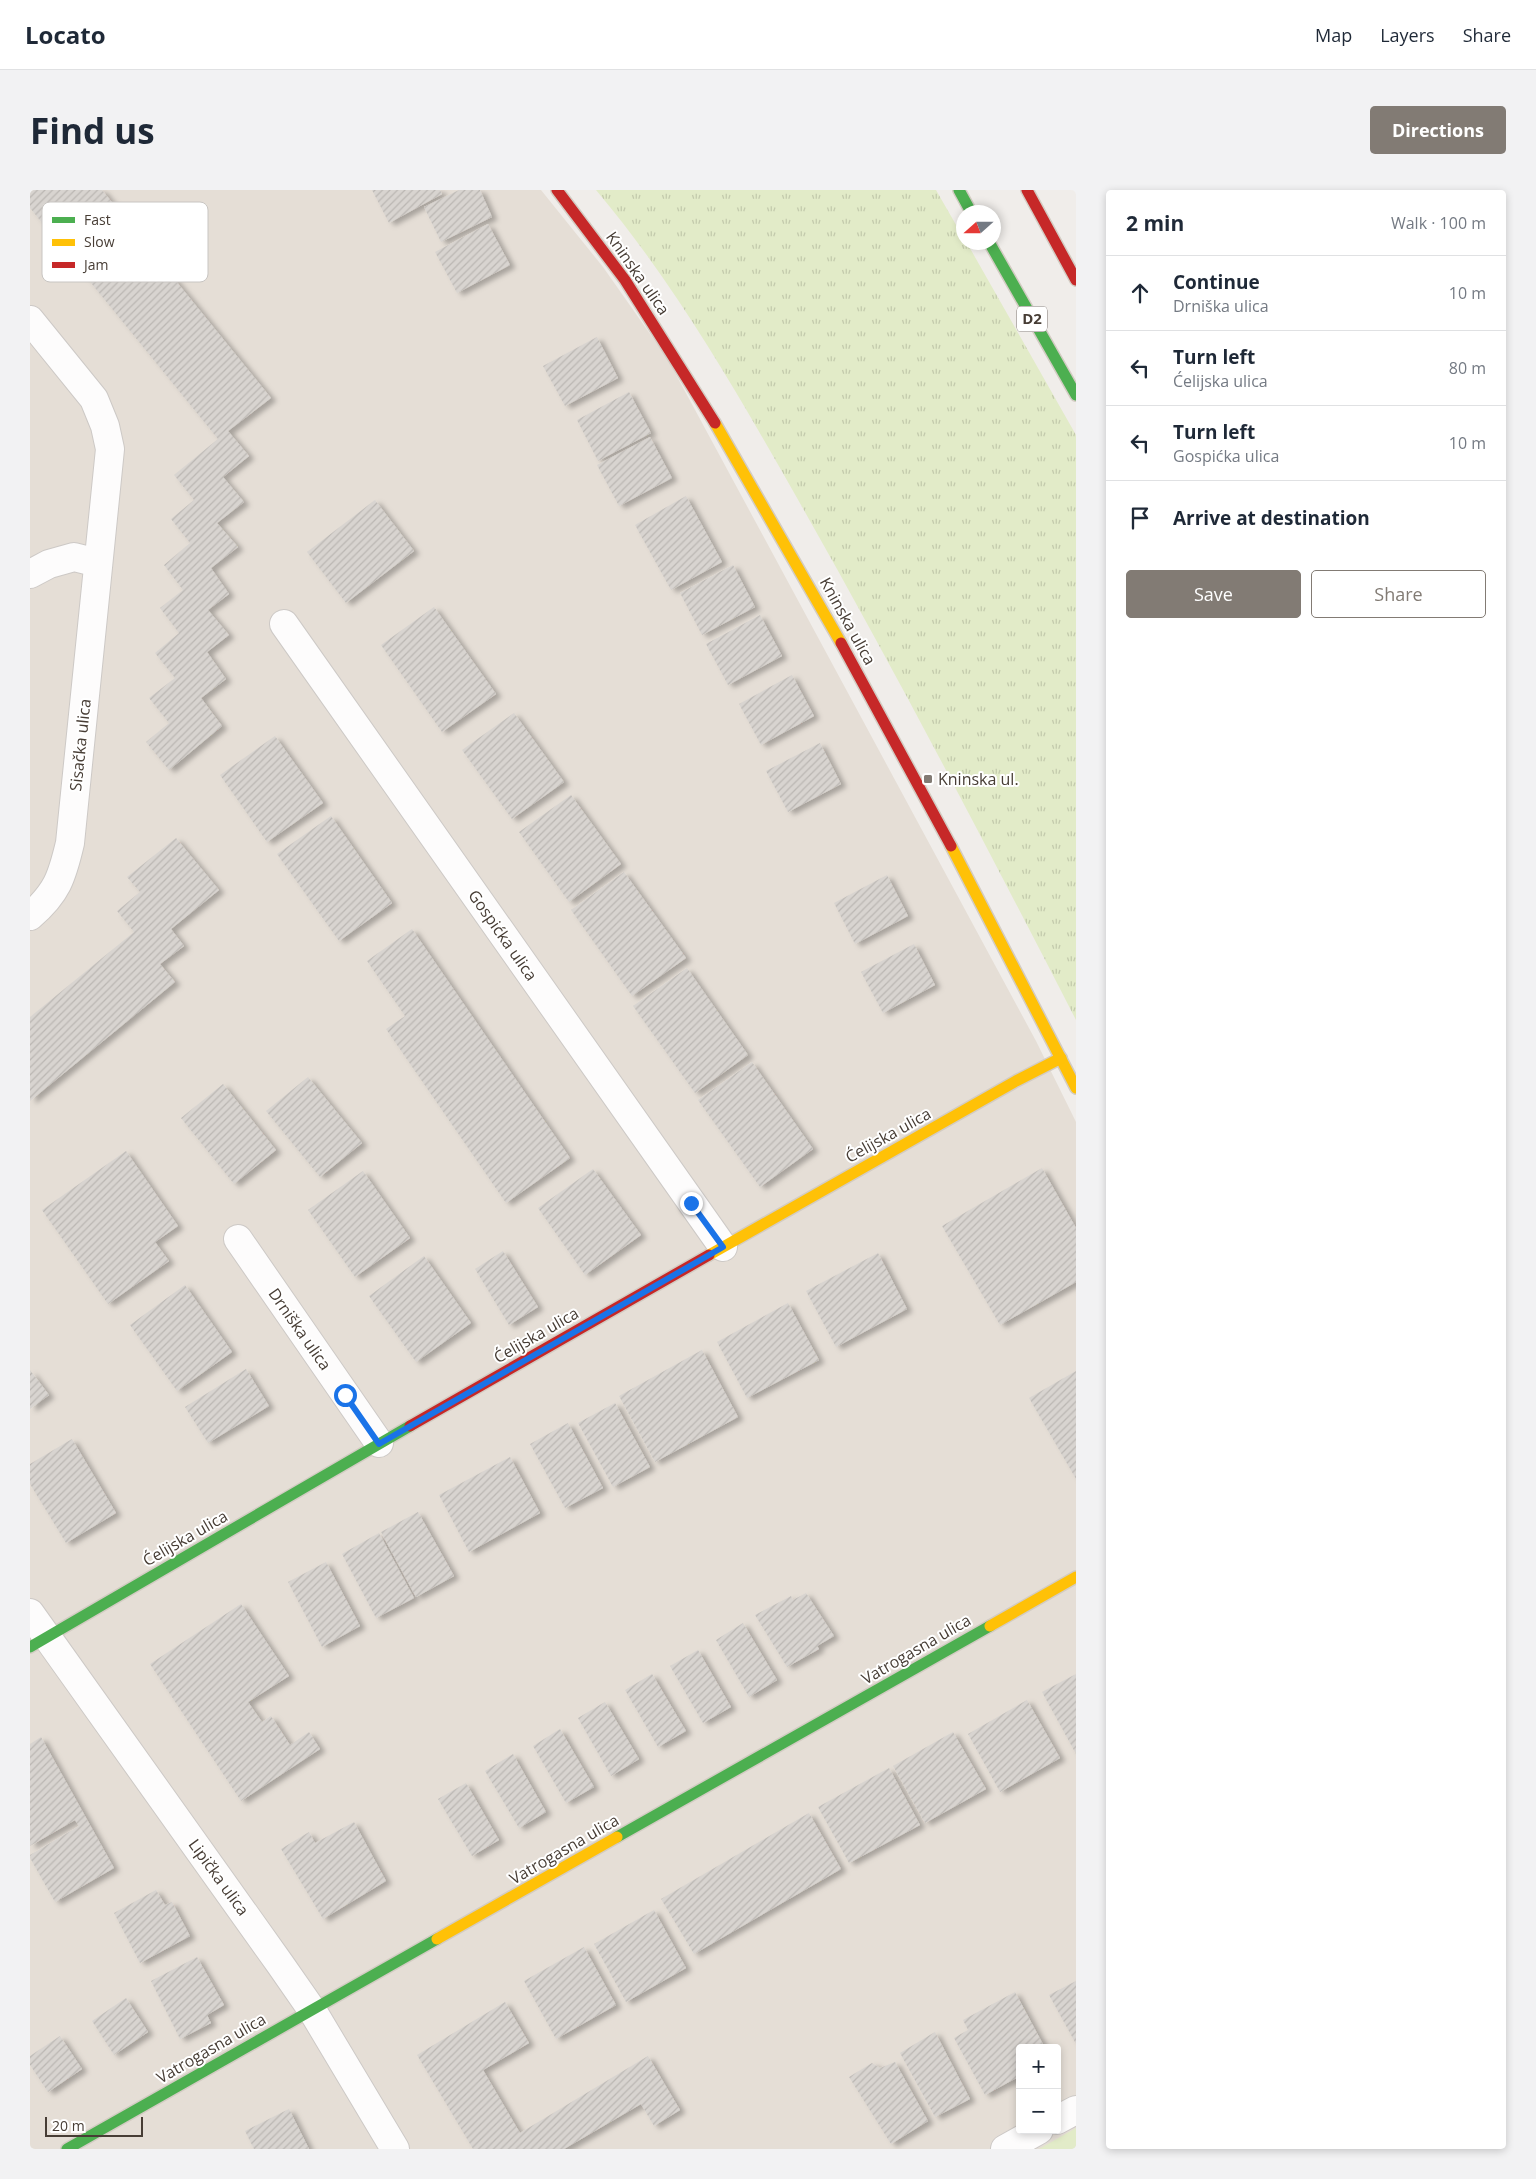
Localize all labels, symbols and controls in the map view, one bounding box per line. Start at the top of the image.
text: Locato [25,18,106,51]
text: Map [1315,23,1352,47]
text: Layers [1380,23,1435,47]
text: Share [1463,23,1511,47]
button: Directions [1370,106,1506,154]
text: Find us [30,107,155,154]
legend [42,202,208,282]
north arrow [956,205,1001,250]
text: 2 min [1126,209,1184,237]
text: Fast [84,210,111,229]
text: Walk · 100 m [1391,212,1486,234]
street label: Kninska ulica [601,227,675,319]
text: Slow [84,232,115,251]
text: Jam [82,255,109,274]
text: Continue [1173,269,1260,295]
icon: ahead [1126,279,1154,307]
text: 10 m [1449,282,1486,304]
text: Drniška ulica [1173,295,1269,317]
road number: D2 [1017,306,1047,332]
text: Turn left [1173,344,1255,370]
icon: left [1126,354,1154,382]
text: 80 m [1449,357,1486,379]
text: Ćelijska ulica [1173,370,1268,392]
text: Turn left [1173,419,1255,445]
icon: left [1126,429,1154,457]
text: 10 m [1449,432,1486,454]
text: Gospićka ulica [1173,445,1279,467]
icon: arrive [1126,504,1154,532]
text: Arrive at destination [1173,505,1370,531]
button: Save [1126,570,1301,618]
button: Share [1311,570,1486,618]
street label: Kninska ulica [815,573,881,669]
street label: Sisačka ulica [64,698,96,792]
place label: Kninska ul. [938,768,1019,790]
marker: Kninska ul. [922,773,934,785]
street label: Gospićka ulica [464,885,542,985]
street label: Ćelijska ulica [841,1102,935,1168]
route end [680,1192,703,1215]
street label: Drniška ulica [264,1284,336,1374]
street label: Ćelijska ulica [489,1302,583,1368]
route start [334,1384,357,1407]
street label: Ćelijska ulica [138,1505,232,1571]
street label: Vatrogasna ulica [857,1609,975,1689]
street label: Vatrogasna ulica [505,1809,623,1889]
street label: Lipička ulica [184,1834,254,1920]
street label: Vatrogasna ulica [152,2008,270,2088]
map controls [1016,2044,1061,2134]
button: + [1016,2044,1061,2089]
button: − [1016,2089,1061,2134]
scale bar [45,2114,142,2137]
text: 20 m [52,2116,85,2135]

